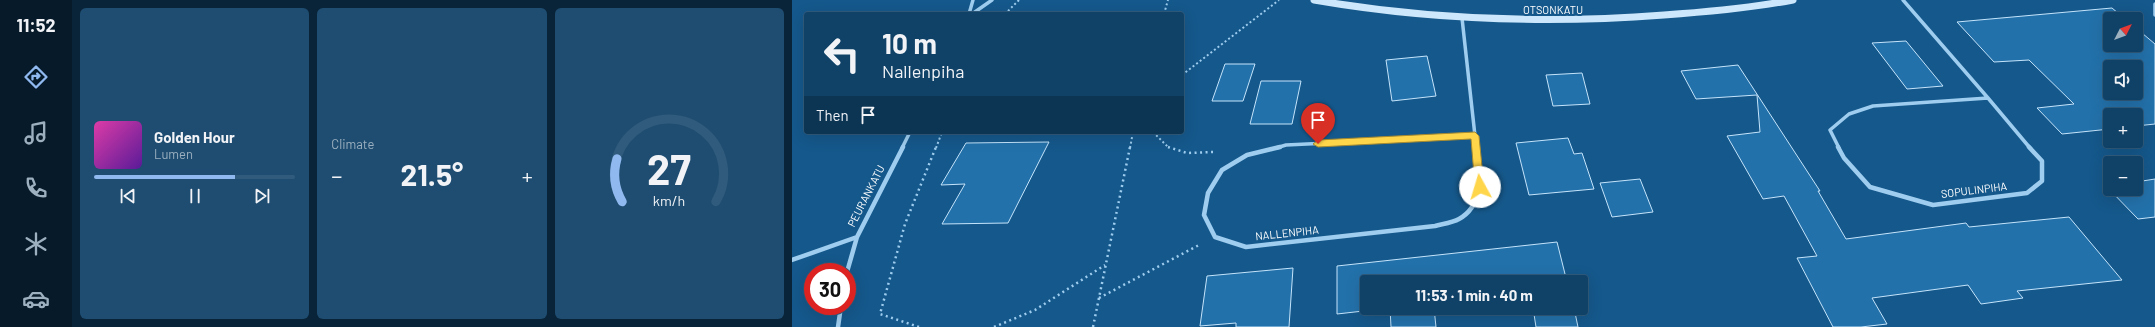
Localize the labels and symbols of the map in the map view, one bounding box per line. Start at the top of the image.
street label: OTSONKATU [1523,3,1583,16]
north arrow [2103,12,2143,52]
pin [1301,103,1335,144]
street label: PEURANKATU [844,163,887,229]
position arrow [1459,166,1501,208]
street label: SOPULINPIHA [1940,179,2008,200]
street label: NALLENPIHA [1255,223,1320,242]
speed limit sign: 30 [804,263,856,315]

